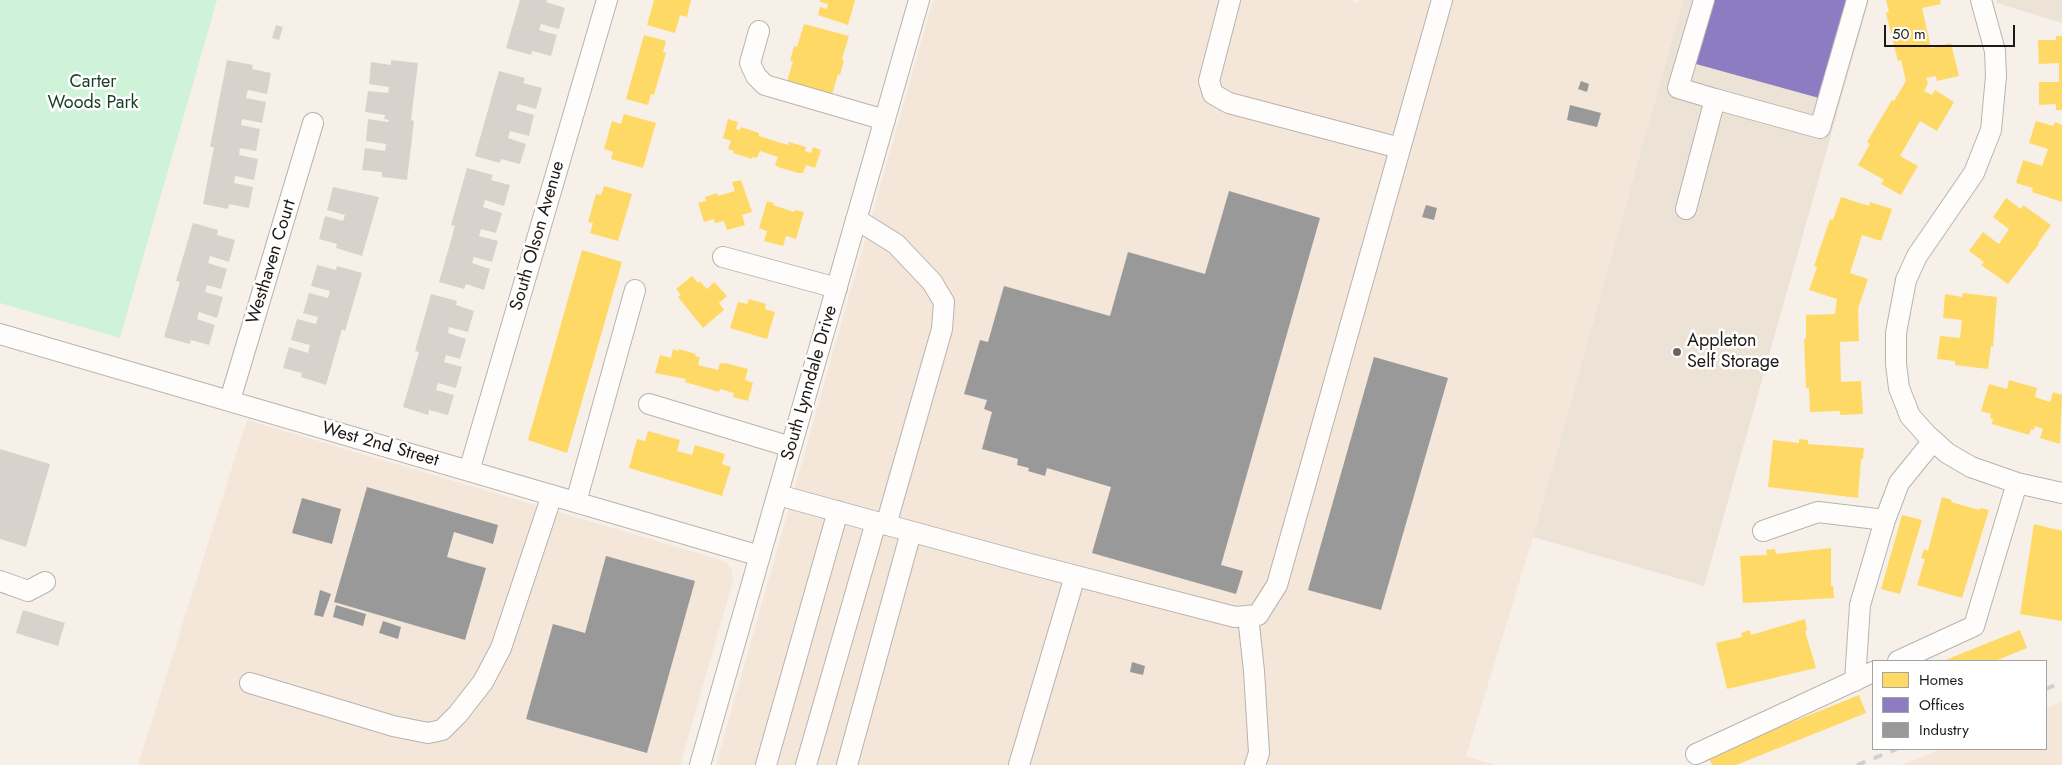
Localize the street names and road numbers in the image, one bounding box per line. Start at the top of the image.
street label: South Olson Avenue [506,159,570,313]
street label: Westhaven Court [243,197,301,327]
street label: South Lynndale Drive [778,303,842,463]
street label: West 2nd Street [319,418,441,472]

